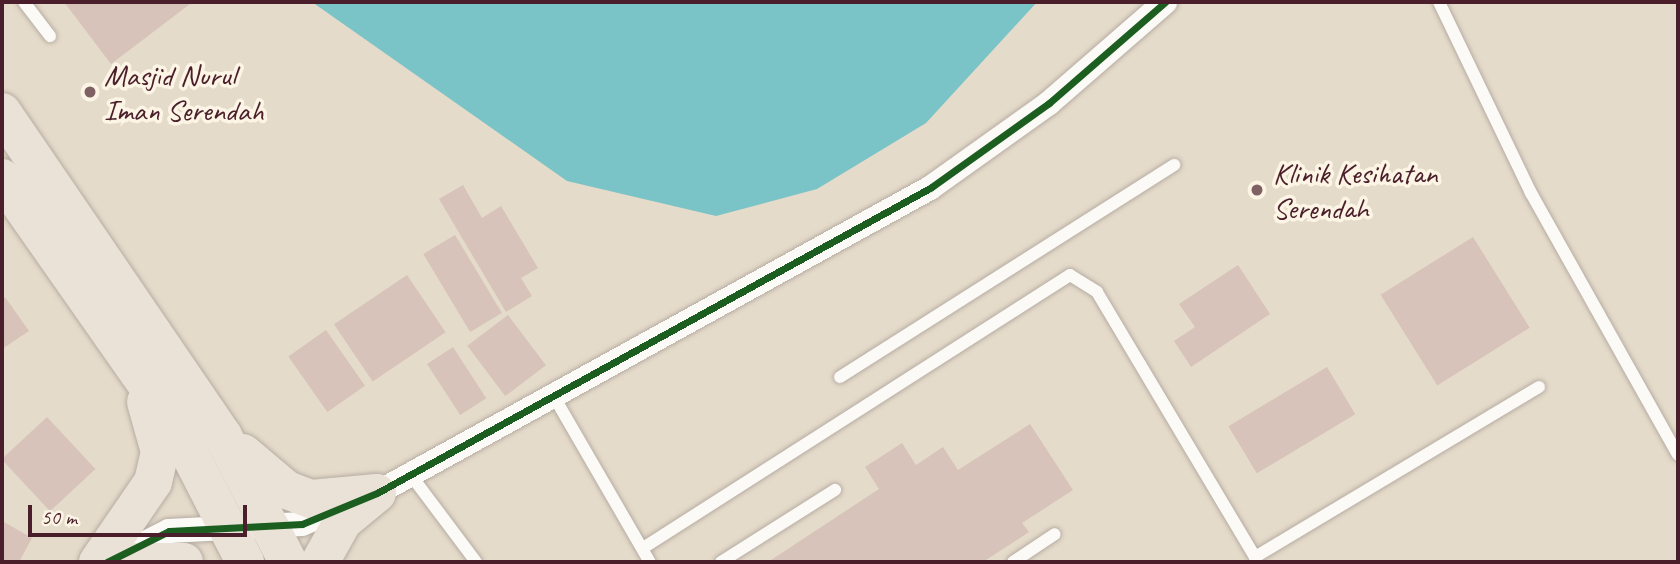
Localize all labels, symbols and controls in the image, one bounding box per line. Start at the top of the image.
place label: Masjid Nurul Iman Serendah [104,57,262,127]
marker: Masjid Nurul Iman Serendah [82,84,98,100]
place label: Klinik Kesihatan Serendah [1273,155,1438,226]
marker: Klinik Kesihatan Serendah [1247,180,1267,200]
scale bar [32,490,250,534]
text: 50 m [41,504,77,530]

